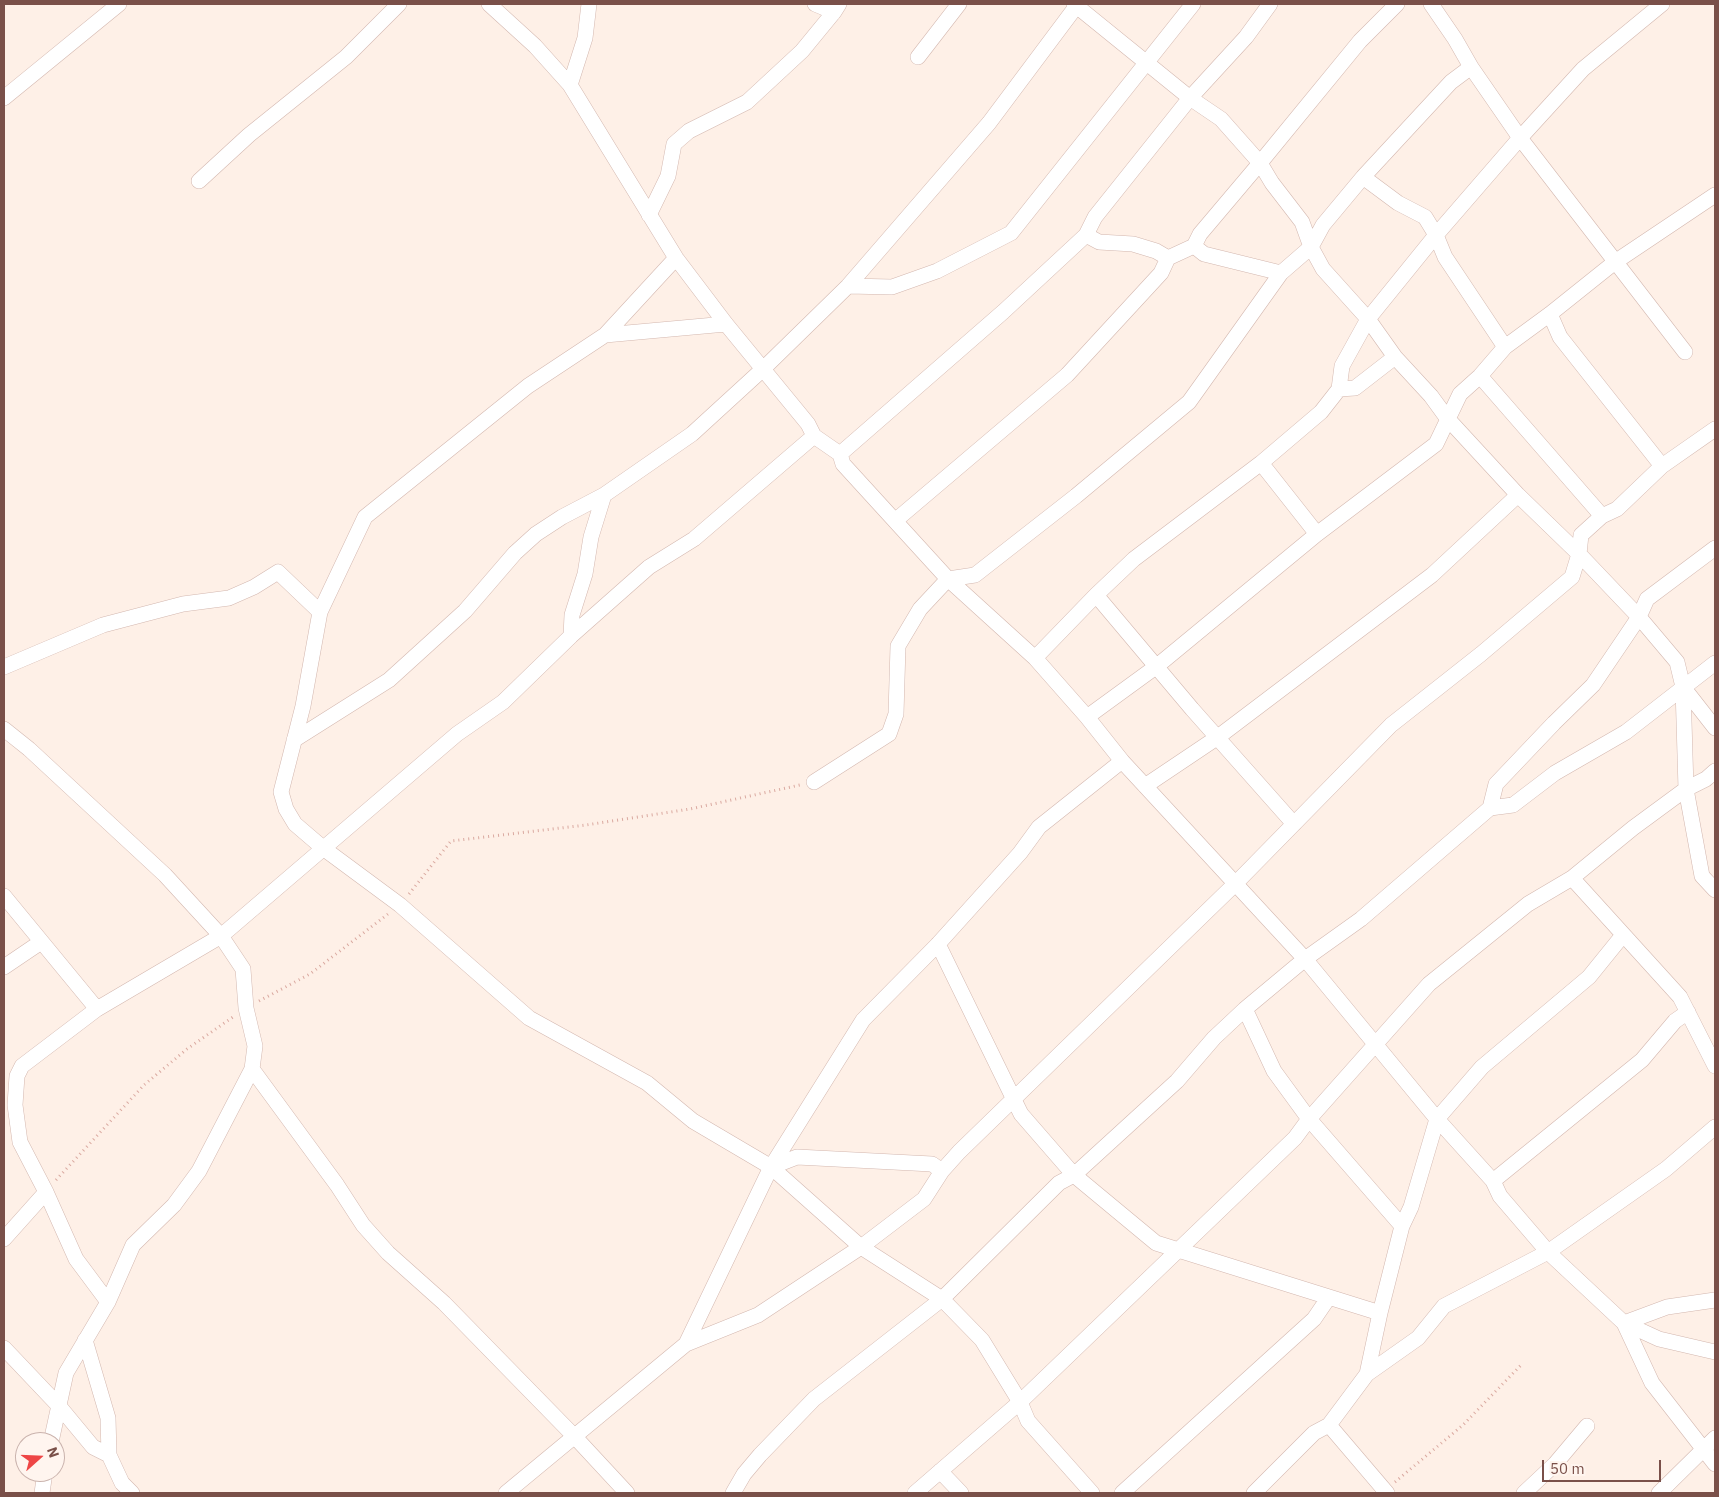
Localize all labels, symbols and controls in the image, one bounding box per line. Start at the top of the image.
north arrow [15,1432,65,1482]
text: N [43,1444,63,1460]
scale bar [1544,1450,1663,1482]
text: 50 m [1550,1459,1585,1478]

